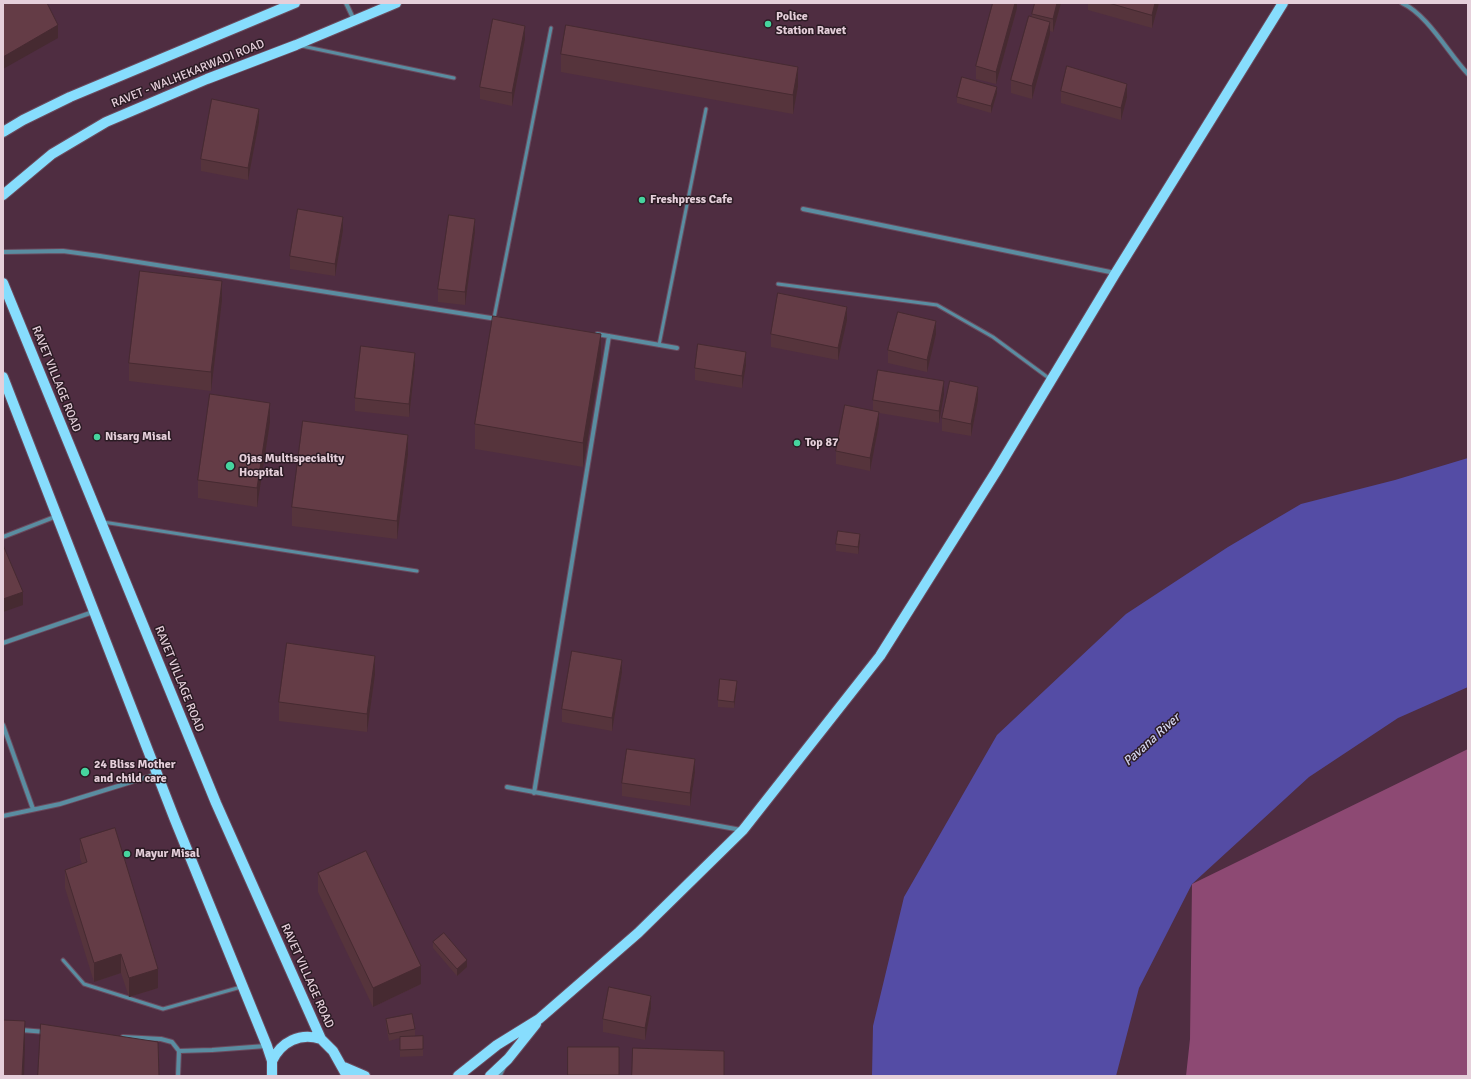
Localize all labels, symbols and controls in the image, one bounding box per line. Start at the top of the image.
place label: Police Station Ravet [776,10,846,38]
marker: Police Station Ravet [763,19,773,29]
street label: RAVET - WALHEKARWADI ROAD [109,37,267,111]
place label: Freshpress Cafe [650,193,732,207]
marker: Freshpress Cafe [637,195,647,205]
street label: RAVET VILLAGE ROAD [28,324,84,434]
place label: Nisarg Misal [105,430,171,444]
marker: Nisarg Misal [92,432,102,442]
place label: Top 87 [805,436,838,450]
marker: Top 87 [792,438,802,448]
place label: Ojas Multispeciality Hospital [239,452,344,480]
marker: Ojas Multispeciality Hospital [224,460,236,472]
street label: RAVET VILLAGE ROAD [151,624,207,734]
water label: Pavana River [1120,711,1184,769]
place label: 24 Bliss Mother and child care [94,758,175,786]
marker: 24 Bliss Mother and child care [79,766,91,778]
place label: Mayur Misal [135,847,200,861]
marker: Mayur Misal [122,849,132,859]
street label: RAVET VILLAGE ROAD [277,921,337,1031]

